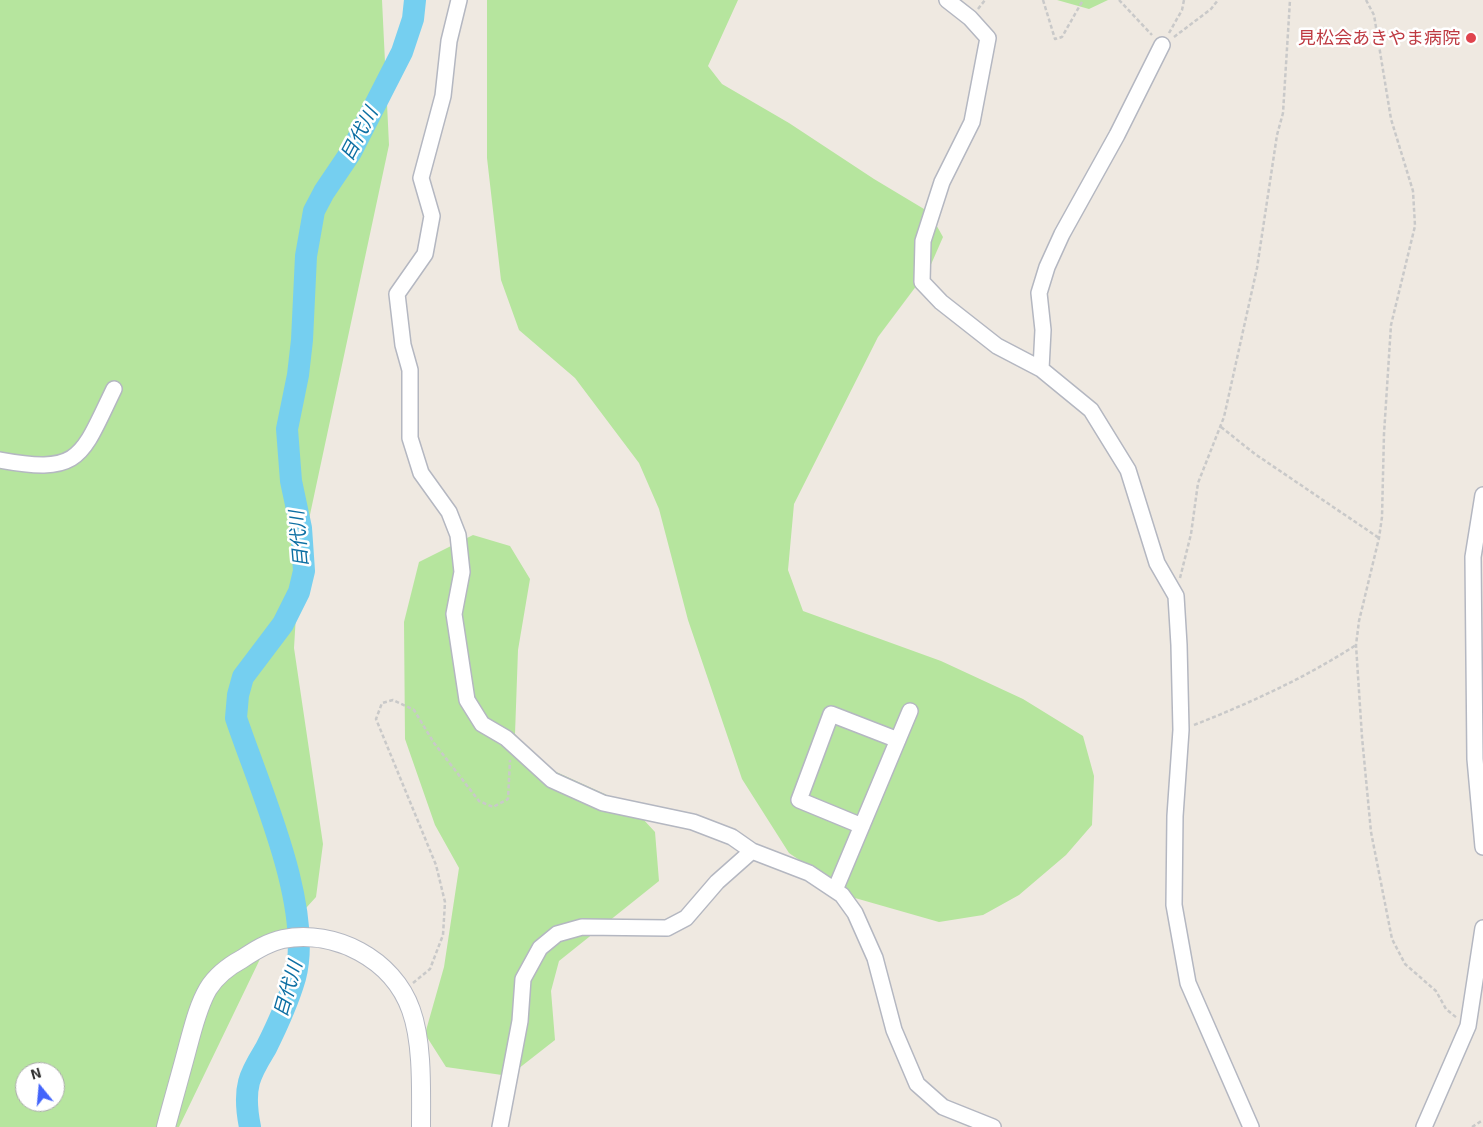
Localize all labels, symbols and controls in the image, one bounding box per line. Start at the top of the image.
place label: 見松会あきやま病院 [1298,27,1460,49]
marker: 見松会あきやま病院 [1464,31,1478,45]
water label: 目代川 [336,103,382,165]
water label: 目代川 [285,510,313,568]
water label: 目代川 [269,958,307,1020]
north arrow [15,1062,65,1112]
text: N [28,1064,43,1083]

